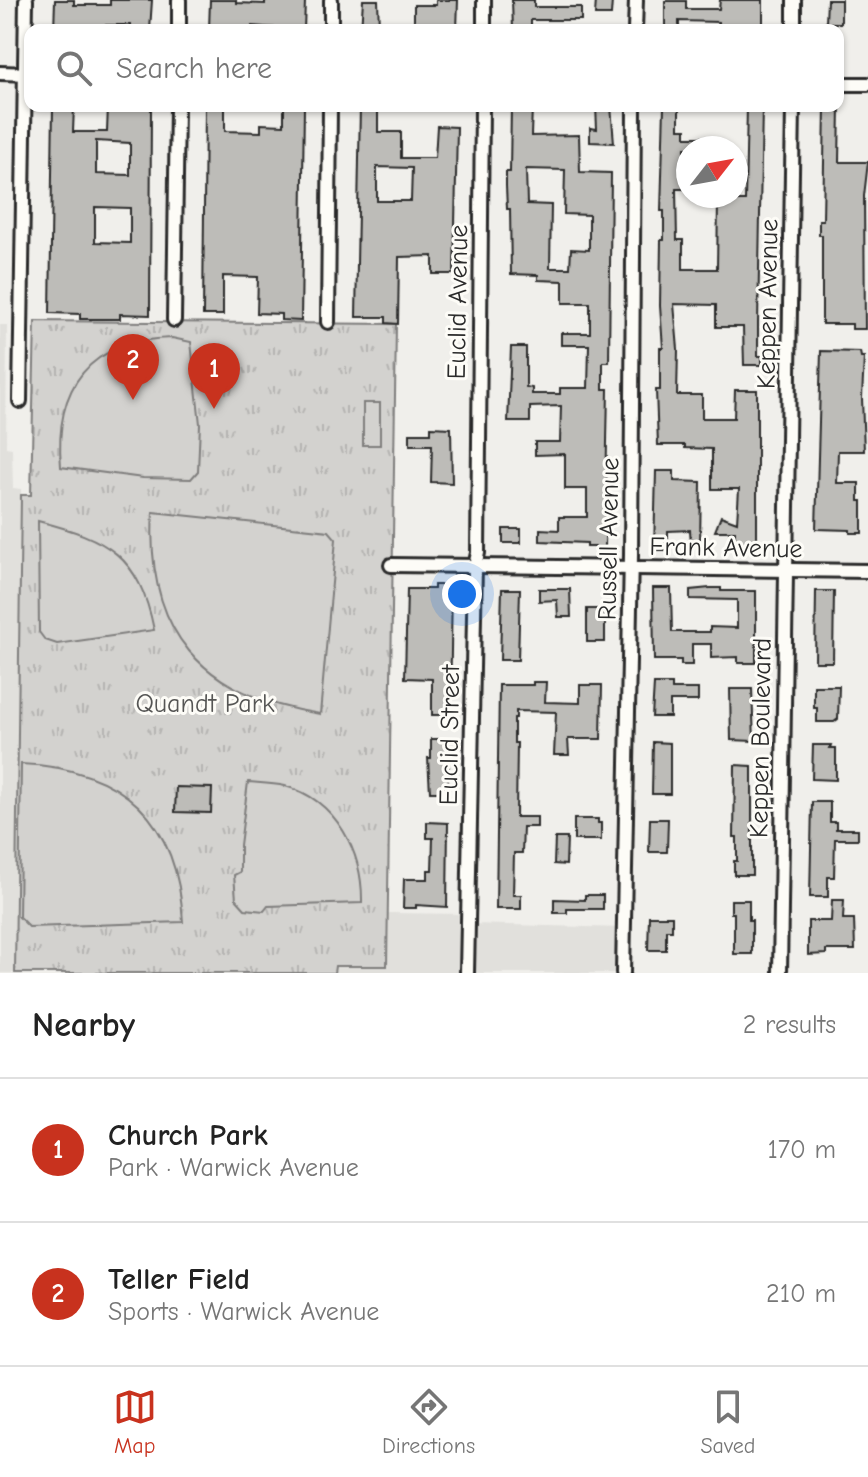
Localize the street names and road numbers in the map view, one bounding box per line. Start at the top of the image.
street label: Keppen Avenue [752,219,784,389]
street label: Euclid Avenue [442,224,474,380]
street label: Russell Avenue [593,457,625,621]
street label: Frank Avenue [649,532,803,564]
street label: Keppen Boulevard [744,638,778,838]
street label: Euclid Street [434,663,466,806]

